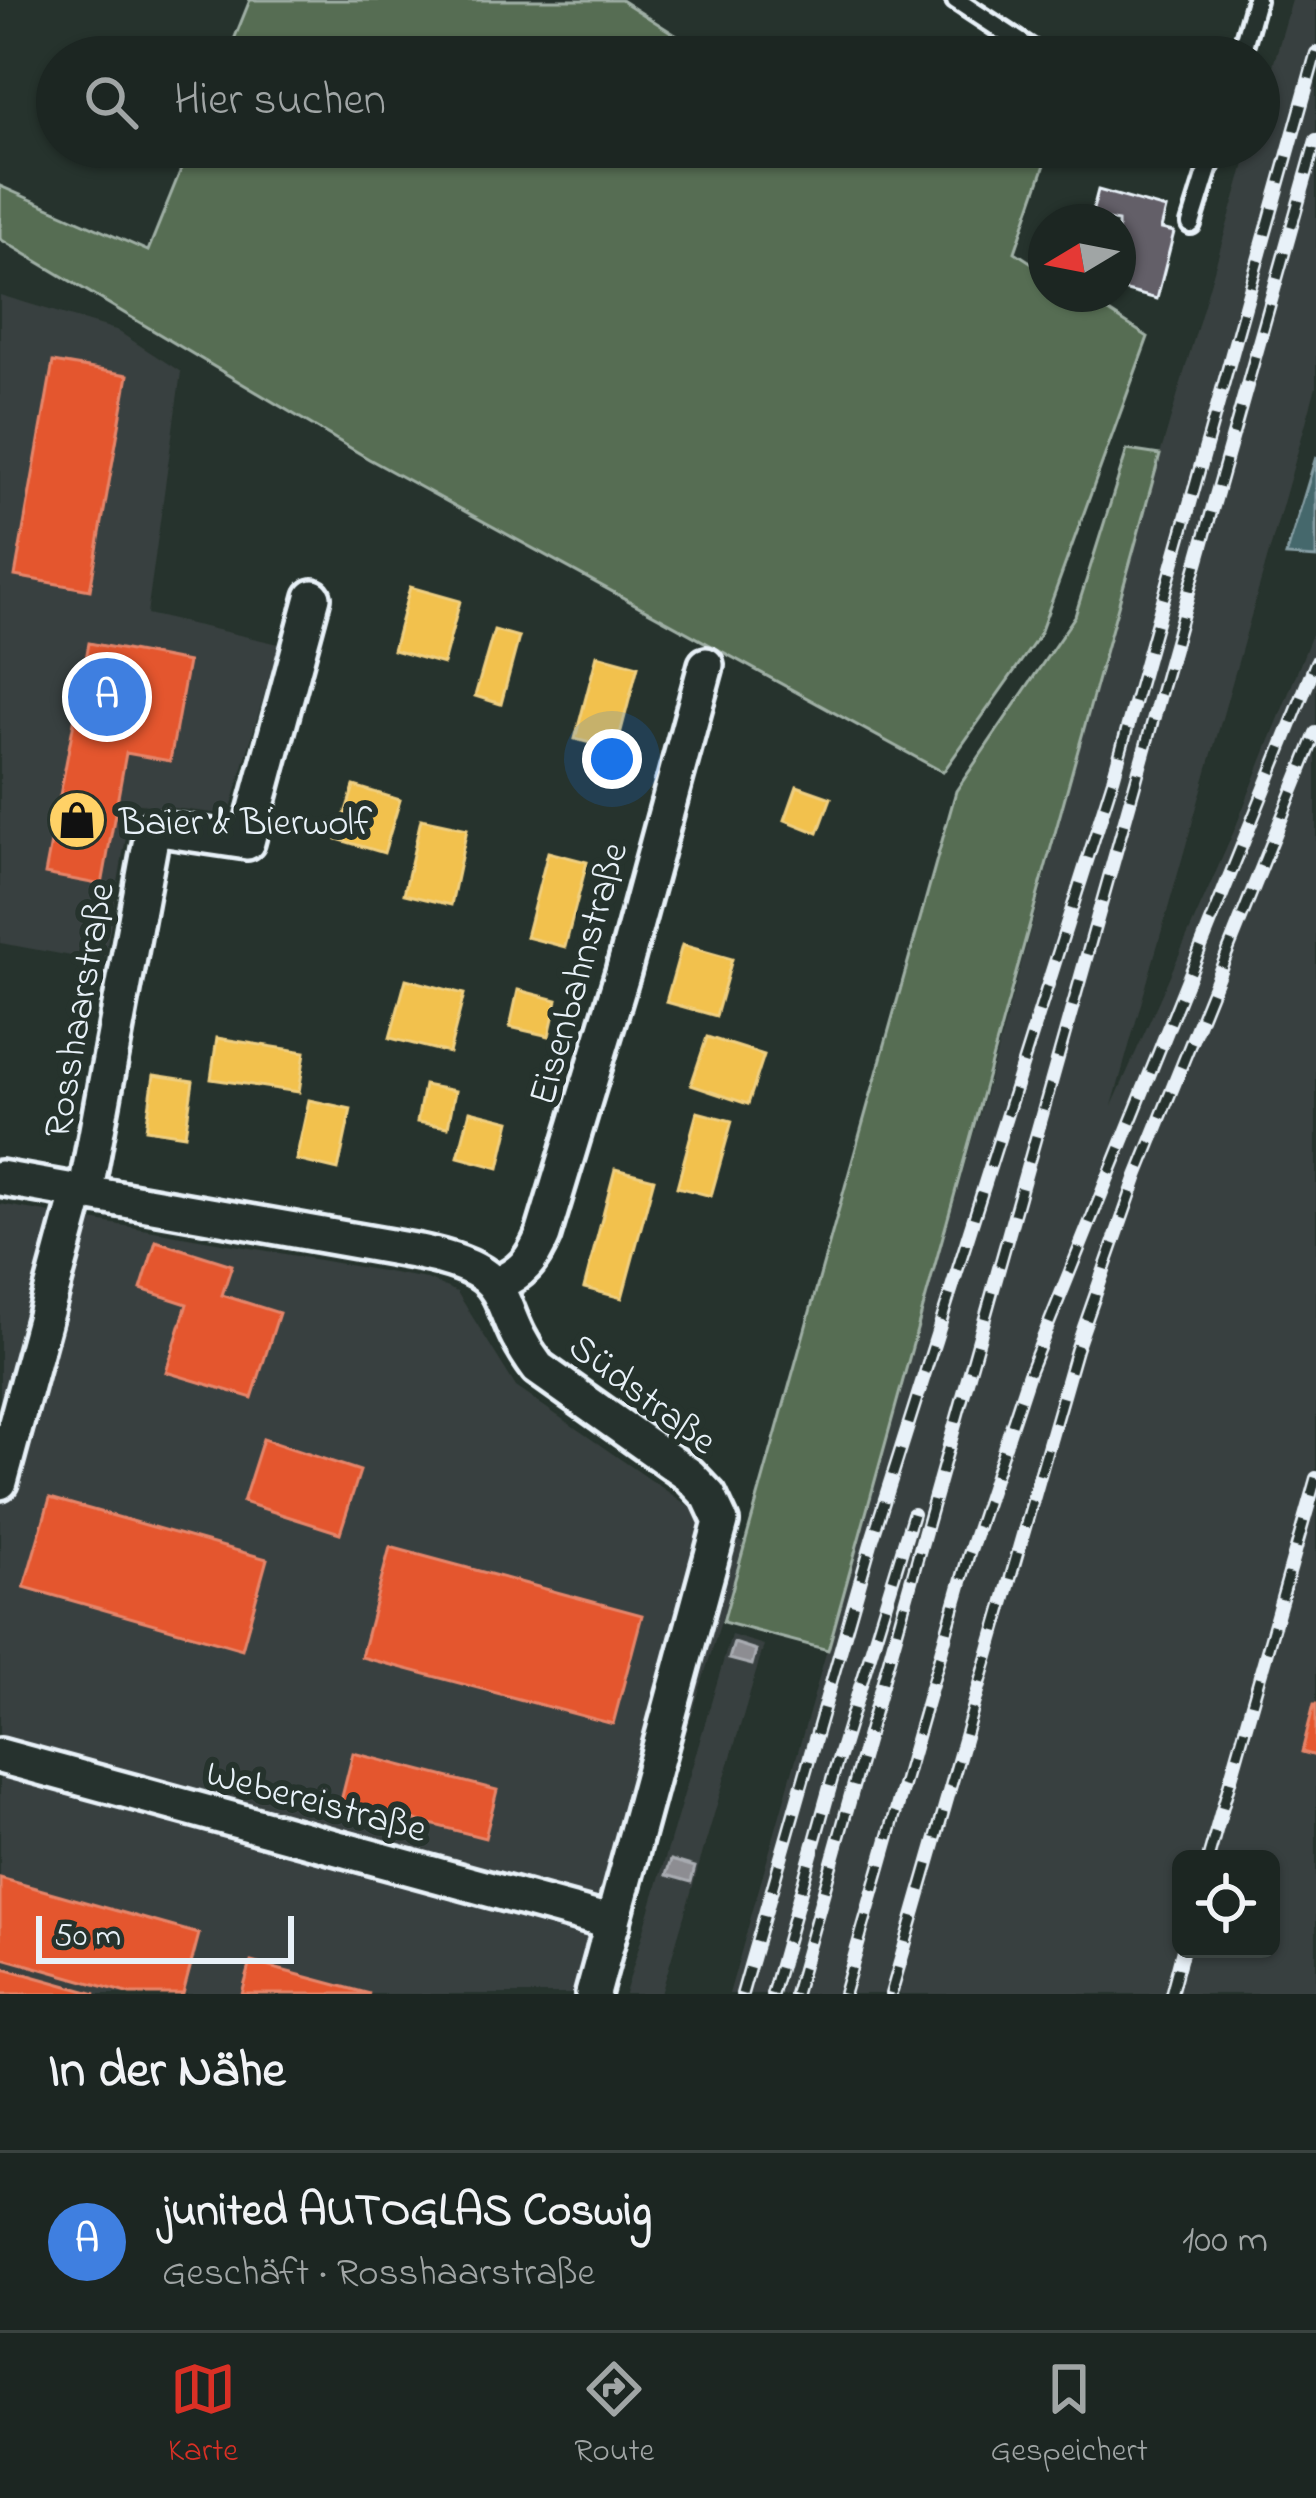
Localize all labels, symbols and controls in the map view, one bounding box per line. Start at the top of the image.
search box [36,36,1280,168]
icon: search [78,69,144,135]
text: Hier suchen [174,69,386,135]
north arrow [1028,204,1136,312]
pin: A [68,652,146,742]
your location [582,729,642,789]
shop icon: Baier & Bierwolf [46,789,108,851]
place label: Baier & Bierwolf [118,796,373,853]
street label: Eisenbahnstraße [516,836,645,1112]
street label: Rosshaarstraße [31,878,132,1143]
street label: Südstraße [555,1321,728,1471]
street label: Webereistraße [199,1747,433,1860]
map controls [1172,1850,1280,1958]
button: locate [1172,1850,1280,1958]
scale bar [36,1910,294,1963]
text: 50 m [54,1913,121,1961]
text: In der Nähe [48,2035,285,2110]
text: junited AUTOGLAS Coswig [162,2180,652,2246]
text: A [75,2213,99,2270]
text: 100 m [1182,2213,1268,2270]
text: Geschäft · Rosshaarstraße [162,2246,595,2303]
tab: Karte [168,2356,238,2476]
tab: Route [574,2356,654,2476]
tab: Gespeichert [991,2356,1148,2476]

